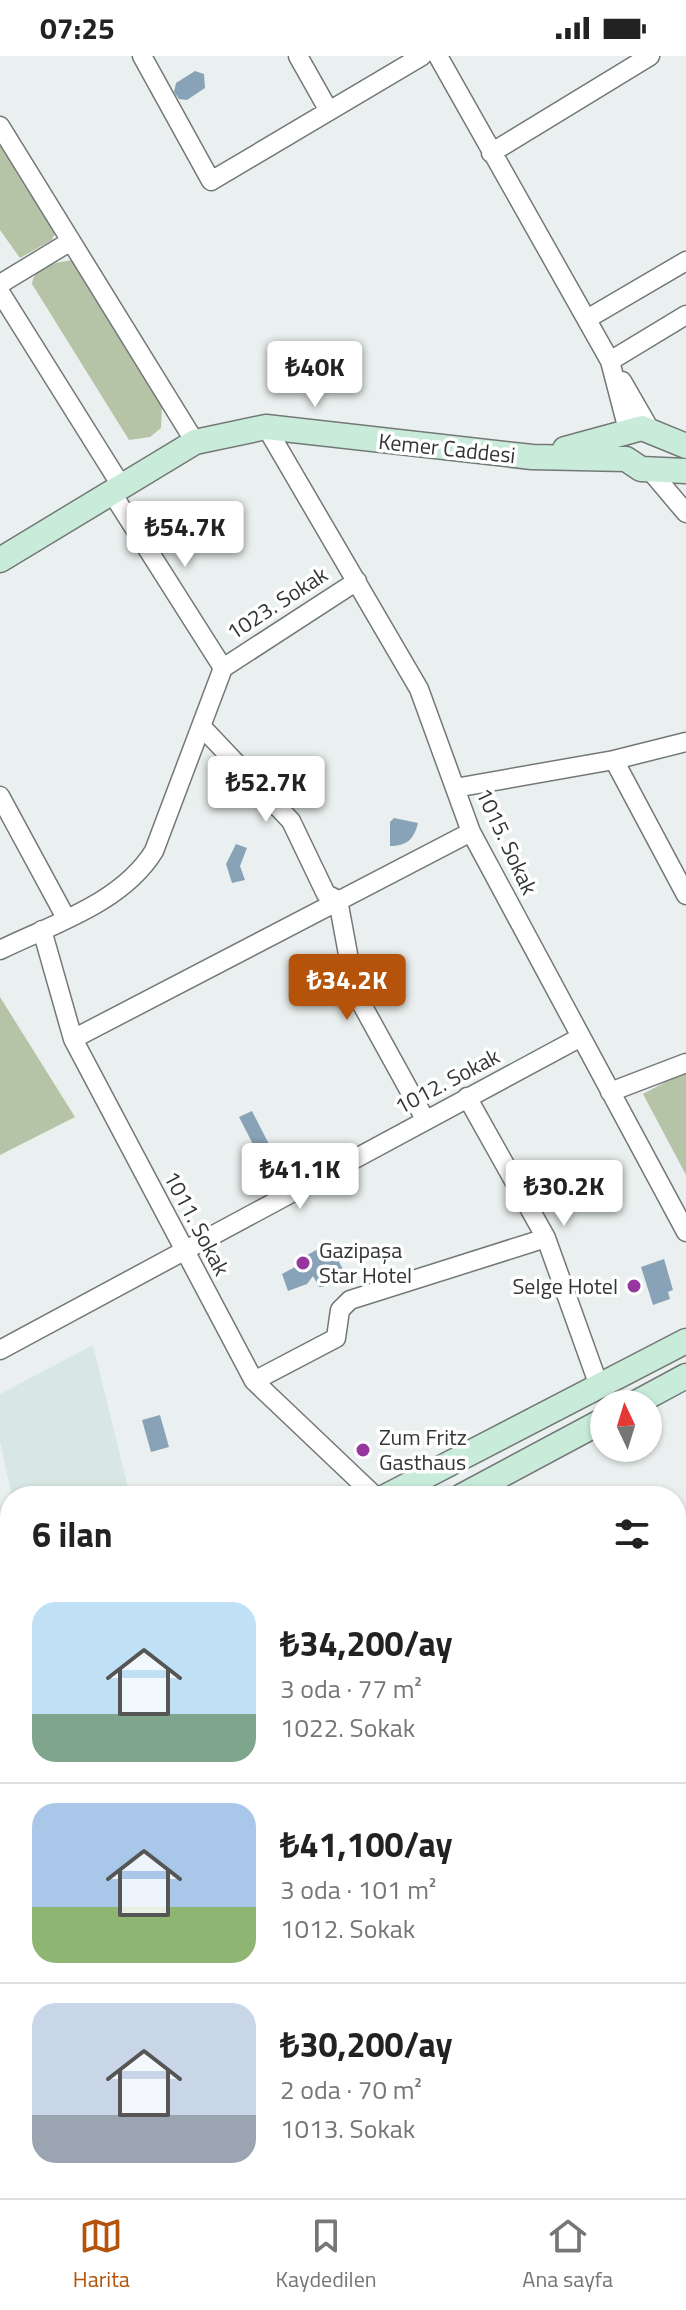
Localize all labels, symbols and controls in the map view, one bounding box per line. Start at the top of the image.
text: 07:25 [40,5,115,51]
pin: ₺40K [268,341,362,409]
text: ₺40K [285,347,345,386]
street label: Kemer Caddesi [377,424,517,472]
pin: ₺54.7K [120,501,250,569]
text: ₺54.7K [145,507,225,546]
street label: 1023. Sokak [220,557,335,648]
pin: ₺52.7K [201,756,331,824]
text: ₺52.7K [226,762,306,801]
street label: 1015. Sokak [467,782,547,900]
pin: ₺34.2K [282,954,412,1022]
text: ₺34.2K [307,960,387,999]
street label: 1012. Sokak [388,1039,506,1123]
pin: ₺41.1K [235,1143,365,1211]
text: ₺41.1K [260,1149,340,1188]
pin: ₺30.2K [499,1160,629,1228]
street label: 1011. Sokak [155,1164,239,1282]
text: ₺30.2K [524,1166,604,1205]
place label: Gazipaşa Star Hotel [319,1233,412,1292]
marker: Gazipaşa Star Hotel [294,1254,312,1272]
place label: Selge Hotel [512,1269,618,1303]
marker: Selge Hotel [625,1277,643,1295]
north arrow [590,1390,662,1462]
map controls [590,1390,662,1462]
place label: Zum Fritz Gasthaus [379,1420,467,1479]
marker: Zum Fritz Gasthaus [354,1441,372,1459]
text: 6 ilan [32,1508,113,1560]
icon: filters [610,1512,654,1556]
text: ₺34,200/ay [280,1617,453,1669]
icon: home [96,1634,192,1730]
text: 3 oda · 77 m² [280,1669,422,1708]
text: 1022. Sokak [280,1708,415,1747]
text: ₺41,100/ay [280,1818,453,1870]
icon: home [96,1835,192,1931]
text: 3 oda · 101 m² [280,1870,436,1909]
text: 1012. Sokak [280,1909,415,1948]
text: ₺30,200/ay [280,2018,453,2070]
icon: home [96,2035,192,2131]
text: 2 oda · 70 m² [280,2070,422,2109]
text: 1013. Sokak [280,2109,415,2148]
tab: Harita [73,2214,130,2296]
tab: Kaydedilen [276,2214,377,2296]
tab: Ana sayfa [522,2214,613,2296]

